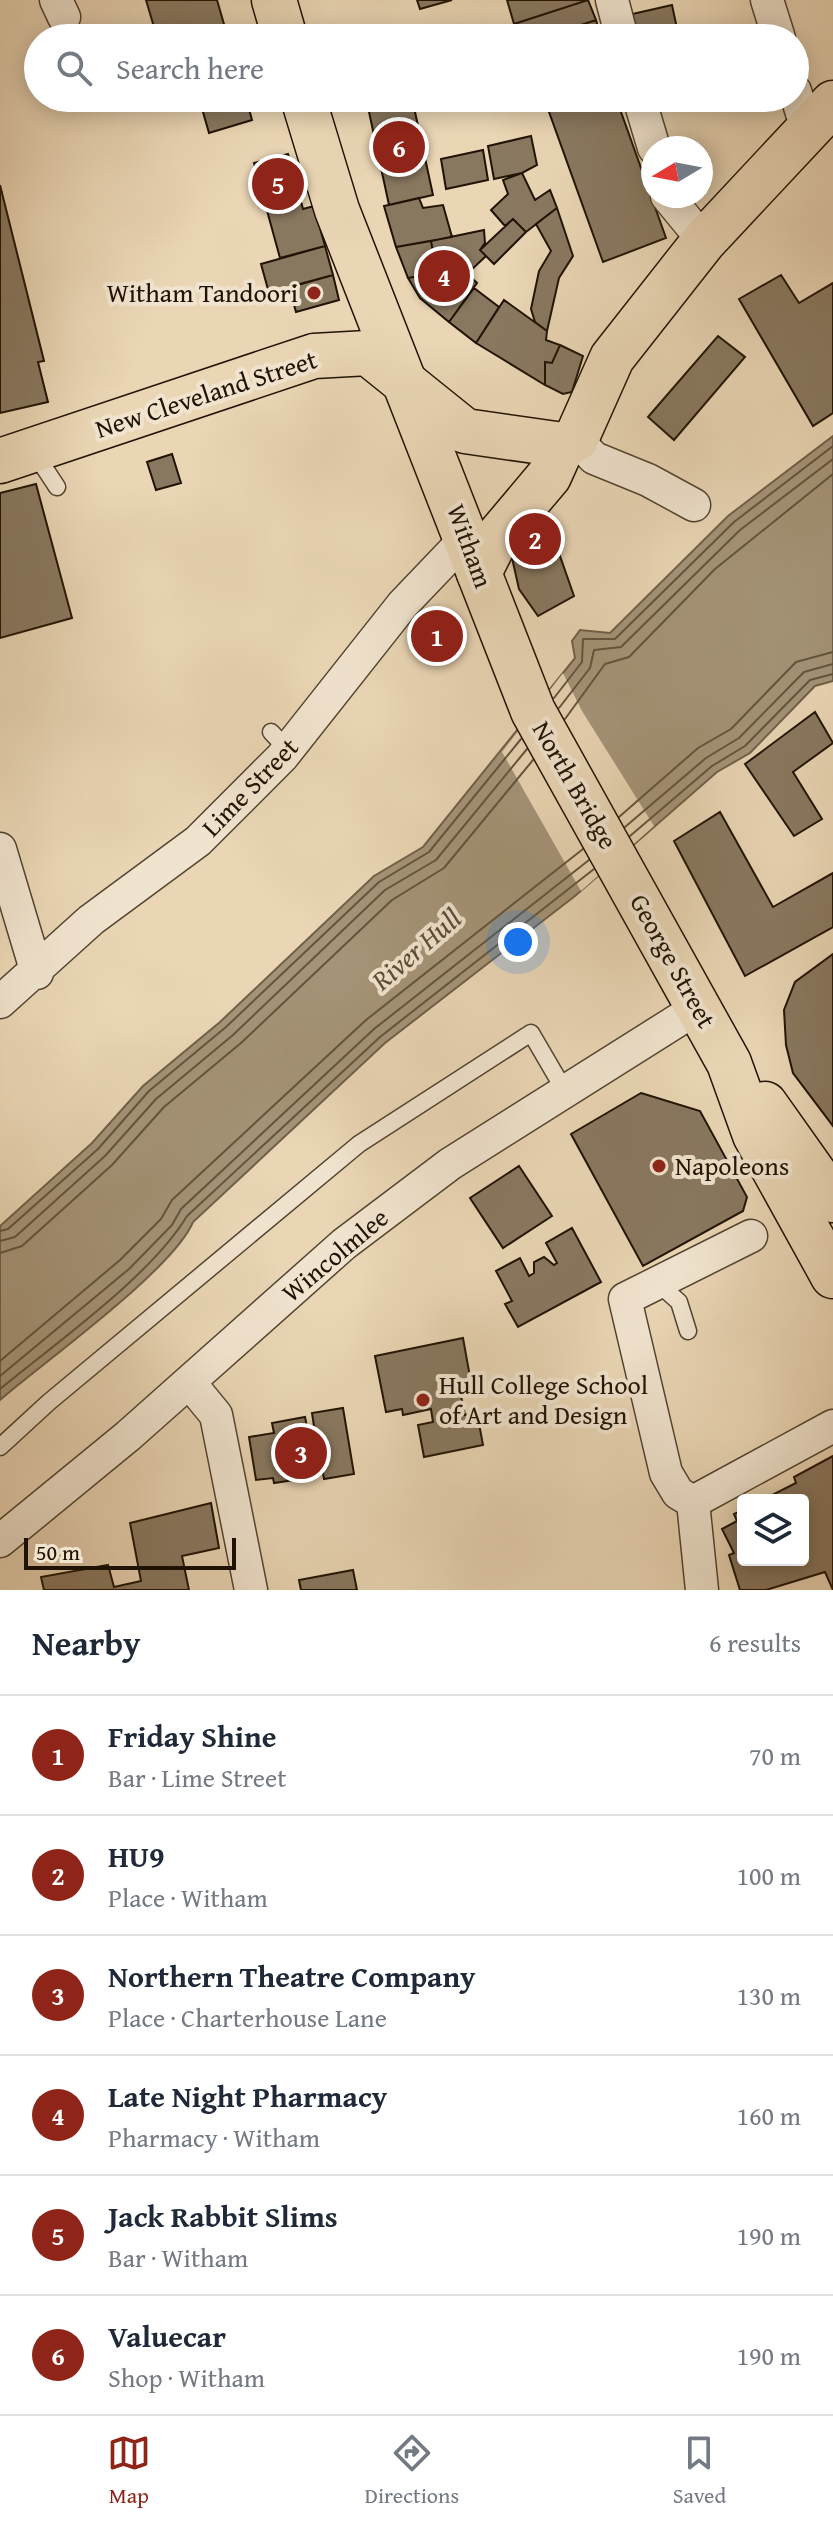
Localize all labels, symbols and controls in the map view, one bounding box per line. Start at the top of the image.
search box [24,24,809,112]
icon: search [52,46,96,90]
text: Search here [116,46,264,90]
pin: 6 [373,117,425,177]
north arrow [641,136,713,208]
pin: 5 [252,154,304,214]
pin: 4 [418,246,470,306]
place label: Witham Tandoori [107,273,298,312]
marker: Witham Tandoori [305,284,323,302]
street label: New Cleveland Street [90,339,322,448]
street label: Witham [437,498,504,593]
pin: 2 [509,509,561,569]
pin: 1 [411,606,463,666]
street label: North Bridge [523,713,628,856]
street label: Lime Street [192,728,307,845]
street label: George Street [620,887,726,1035]
water label: River Hull [361,898,470,1000]
your location [498,922,538,962]
place label: Napoleons [675,1146,789,1185]
marker: Napoleons [650,1157,668,1175]
street label: Wincolmlee [273,1198,397,1311]
place label: Hull College School of Art and Design [439,1365,648,1434]
marker: Hull College School of Art and Design [414,1391,432,1409]
pin: 3 [275,1423,327,1483]
map controls [737,1494,809,1566]
button: layers [737,1494,809,1566]
scale bar [24,1534,236,1570]
text: 50 m [36,1536,80,1568]
text: Nearby [32,1618,141,1667]
text: 6 results [709,1623,801,1662]
text: Friday Shine [108,1714,276,1758]
text: 1 [51,1736,65,1775]
text: 70 m [749,1736,801,1775]
text: Bar · Lime Street [108,1758,286,1797]
text: HU9 [108,1834,165,1878]
text: 2 [51,1856,65,1895]
text: 100 m [736,1856,801,1895]
text: Place · Witham [108,1878,268,1917]
text: Northern Theatre Company [108,1954,476,1998]
text: 3 [51,1976,65,2015]
text: 130 m [736,1976,801,2015]
text: Place · Charterhouse Lane [108,1998,387,2037]
text: Late Night Pharmacy [108,2074,387,2118]
text: 4 [51,2096,65,2135]
text: 160 m [736,2096,801,2135]
text: Pharmacy · Witham [108,2118,320,2157]
text: Jack Rabbit Slims [108,2194,338,2238]
text: 5 [51,2216,65,2255]
text: 190 m [736,2216,801,2255]
text: Bar · Witham [108,2238,248,2277]
text: Valuecar [108,2314,226,2358]
text: 6 [51,2336,65,2375]
text: 190 m [736,2336,801,2375]
text: Shop · Witham [108,2358,265,2397]
tab: Map [107,2431,151,2511]
tab: Directions [365,2431,459,2511]
tab: Saved [673,2431,726,2511]

